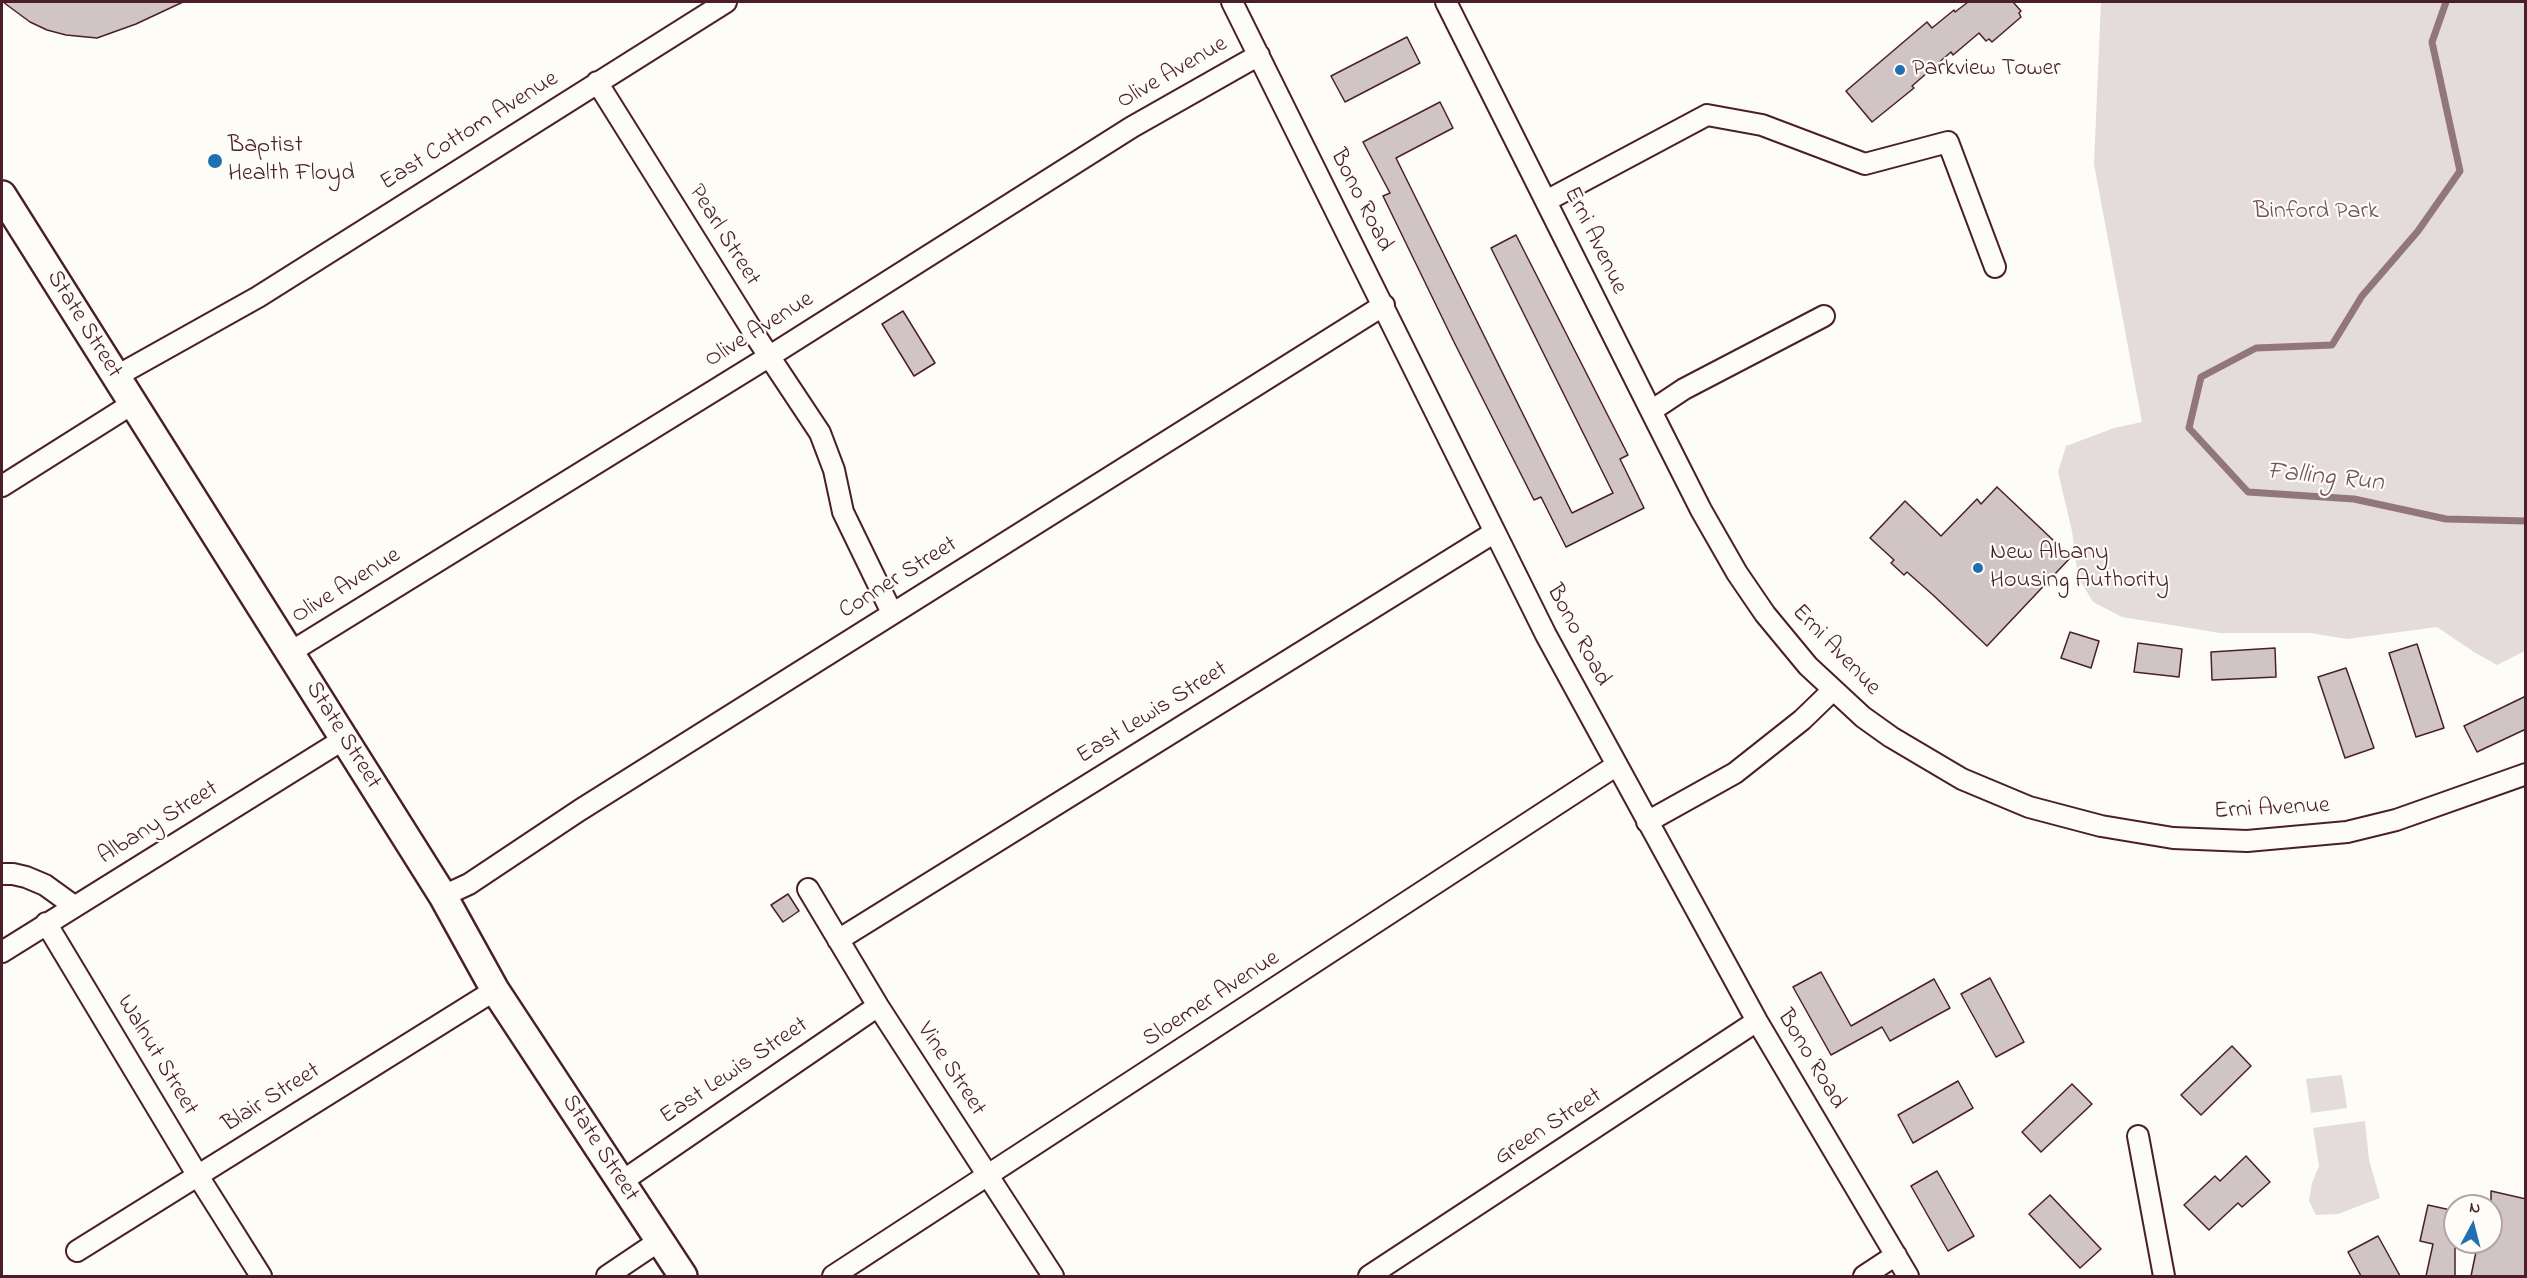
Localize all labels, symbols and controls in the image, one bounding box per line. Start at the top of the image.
street label: Olive Avenue [1113,31,1233,117]
place label: Parkview Tower [1912,56,2061,84]
marker: Parkview Tower [1893,63,1907,77]
street label: East Cottom Avenue [376,66,564,198]
place label: Baptist Health Floyd [228,133,355,189]
street label: Bono Road [1322,145,1398,257]
marker: Baptist Health Floyd [206,152,224,170]
street label: Pearl Street [681,180,765,292]
street label: Erni Avenue [1556,183,1632,299]
park label: Binford Park [2254,199,2378,227]
street label: State Street [39,266,127,384]
street label: Olive Avenue [700,286,820,376]
water label: Falling Run [2265,457,2385,501]
street label: Conner Street [835,531,963,627]
place label: New Albany Housing Authority [1990,540,2169,596]
street label: Olive Avenue [287,542,407,632]
marker: New Albany Housing Authority [1971,561,1985,575]
street label: Bono Road [1538,580,1616,692]
street label: Erni Avenue [1784,599,1886,703]
street label: East Lewis Street [1072,656,1234,772]
street label: State Street [298,677,386,795]
street label: Albany Street [94,776,224,872]
street label: Erni Avenue [2213,793,2331,827]
street label: Sloemer Avenue [1138,945,1286,1055]
street label: Walnut Street [109,990,203,1122]
street label: Bono Road [1769,1005,1851,1115]
street label: East Lewis Street [656,1012,814,1132]
street label: Vine Street [909,1018,991,1122]
street label: Blair Street [218,1058,326,1140]
street label: Green Street [1490,1083,1608,1173]
street label: State Street [554,1090,644,1208]
north arrow [2443,1194,2503,1254]
text: N [2468,1196,2482,1221]

